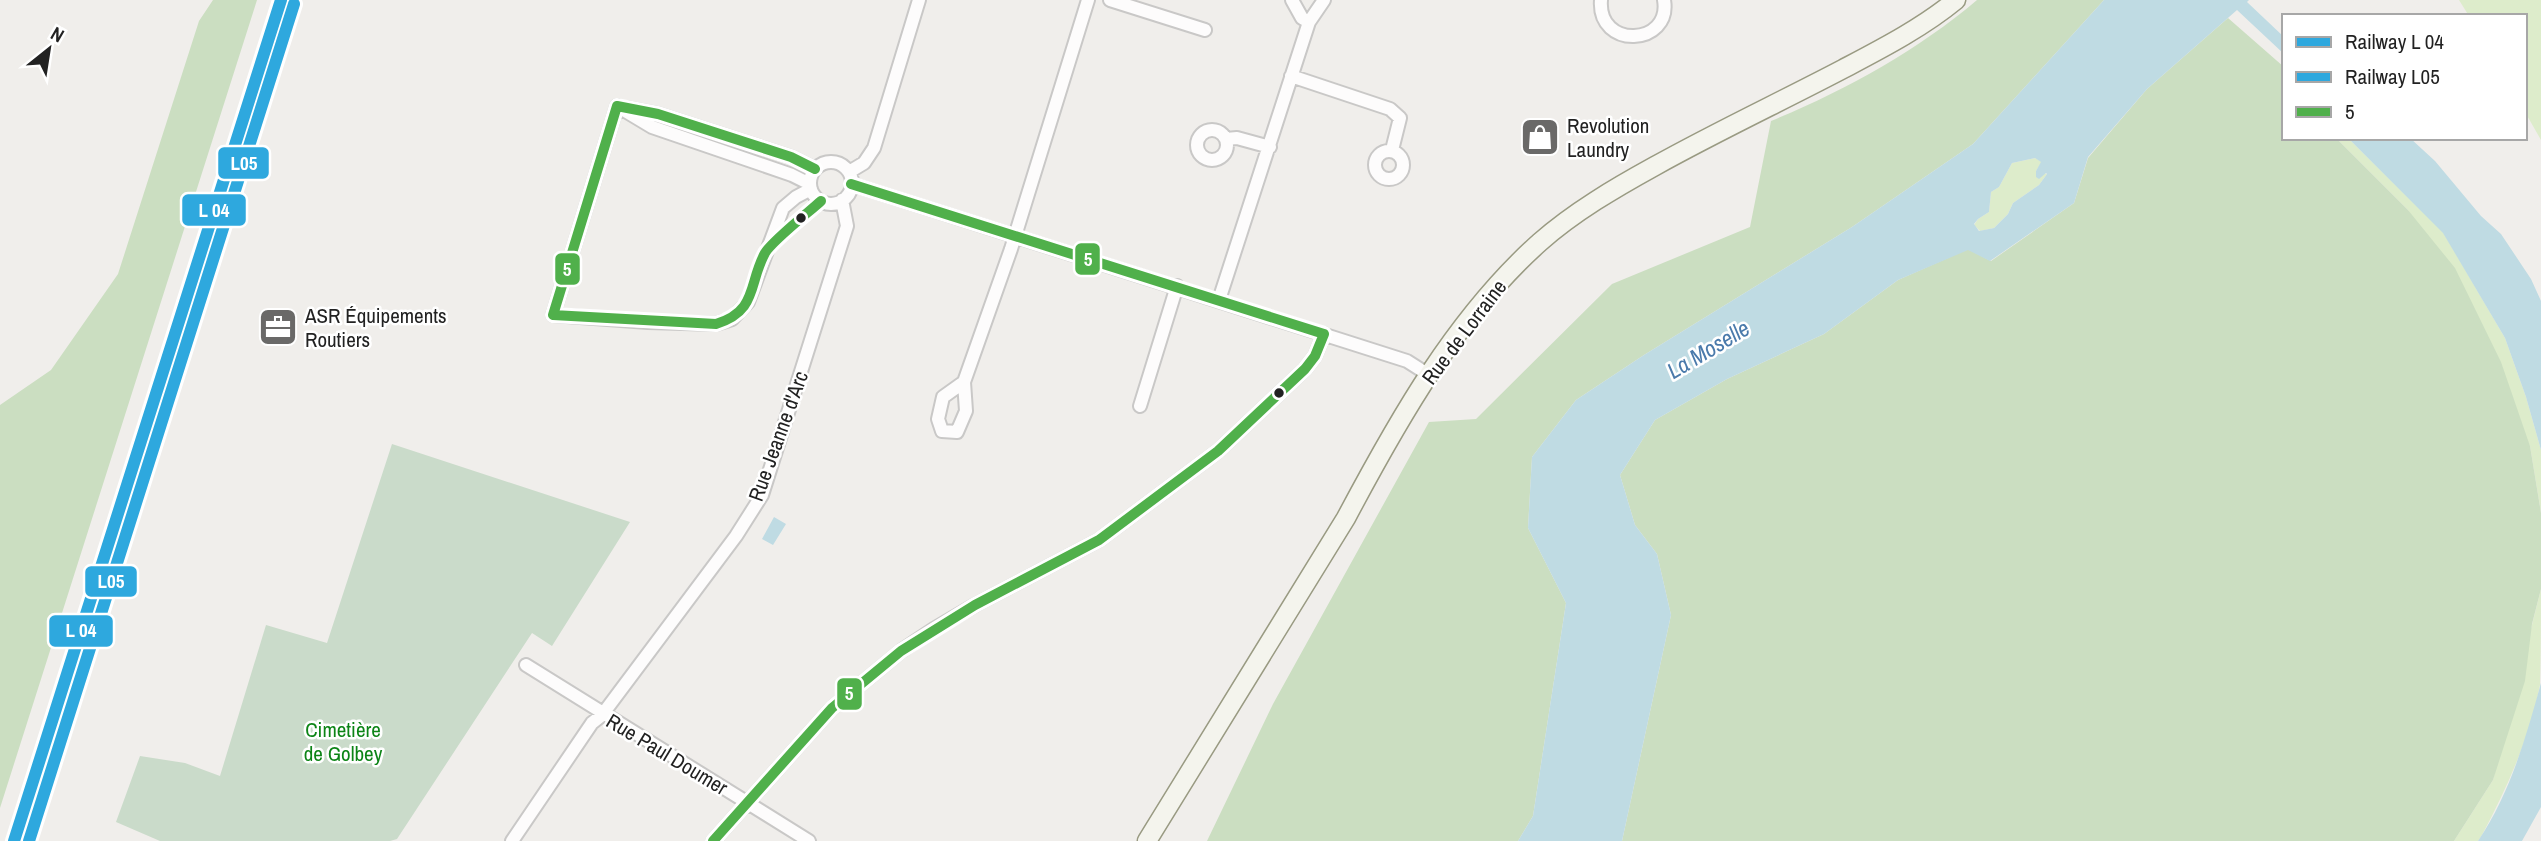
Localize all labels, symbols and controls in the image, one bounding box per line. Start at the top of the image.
north arrow [14,14,84,84]
legend [2282,14,2527,140]
text: N [46,20,69,48]
text: Railway L 04 [2345,27,2444,56]
text: Railway L05 [2345,62,2440,91]
text: 5 [2345,97,2355,126]
place label: Revolution Laundry [1567,111,1649,164]
shop icon: Revolution Laundry [1519,116,1561,158]
line badge: L05 [217,146,270,180]
text: L05 [231,150,258,176]
line badge: L 04 [181,193,247,227]
text: L 04 [199,197,230,223]
unlabelled marker [794,211,808,225]
line badge: 5 [1074,242,1101,276]
text: 5 [1084,246,1093,272]
line badge: 5 [554,252,581,286]
text: 5 [563,256,572,282]
street label: Rue de Lorraine [1415,274,1513,390]
place label: ASR Équipements Routiers [304,301,447,354]
office icon: ASR Équipements Routiers [257,306,299,348]
water label: La Moselle [1661,312,1755,386]
street label: Rue Jeanne d'Arc [741,367,815,505]
unlabelled marker [1272,386,1286,400]
line badge: L05 [84,565,138,598]
text: L05 [98,568,125,594]
line badge: L 04 [48,614,114,648]
text: L 04 [66,617,97,643]
line badge: 5 [836,677,863,711]
text: 5 [845,680,854,706]
street label: Rue Paul Doumer [601,706,733,802]
park label: Cimetière de Golbey [304,715,383,768]

